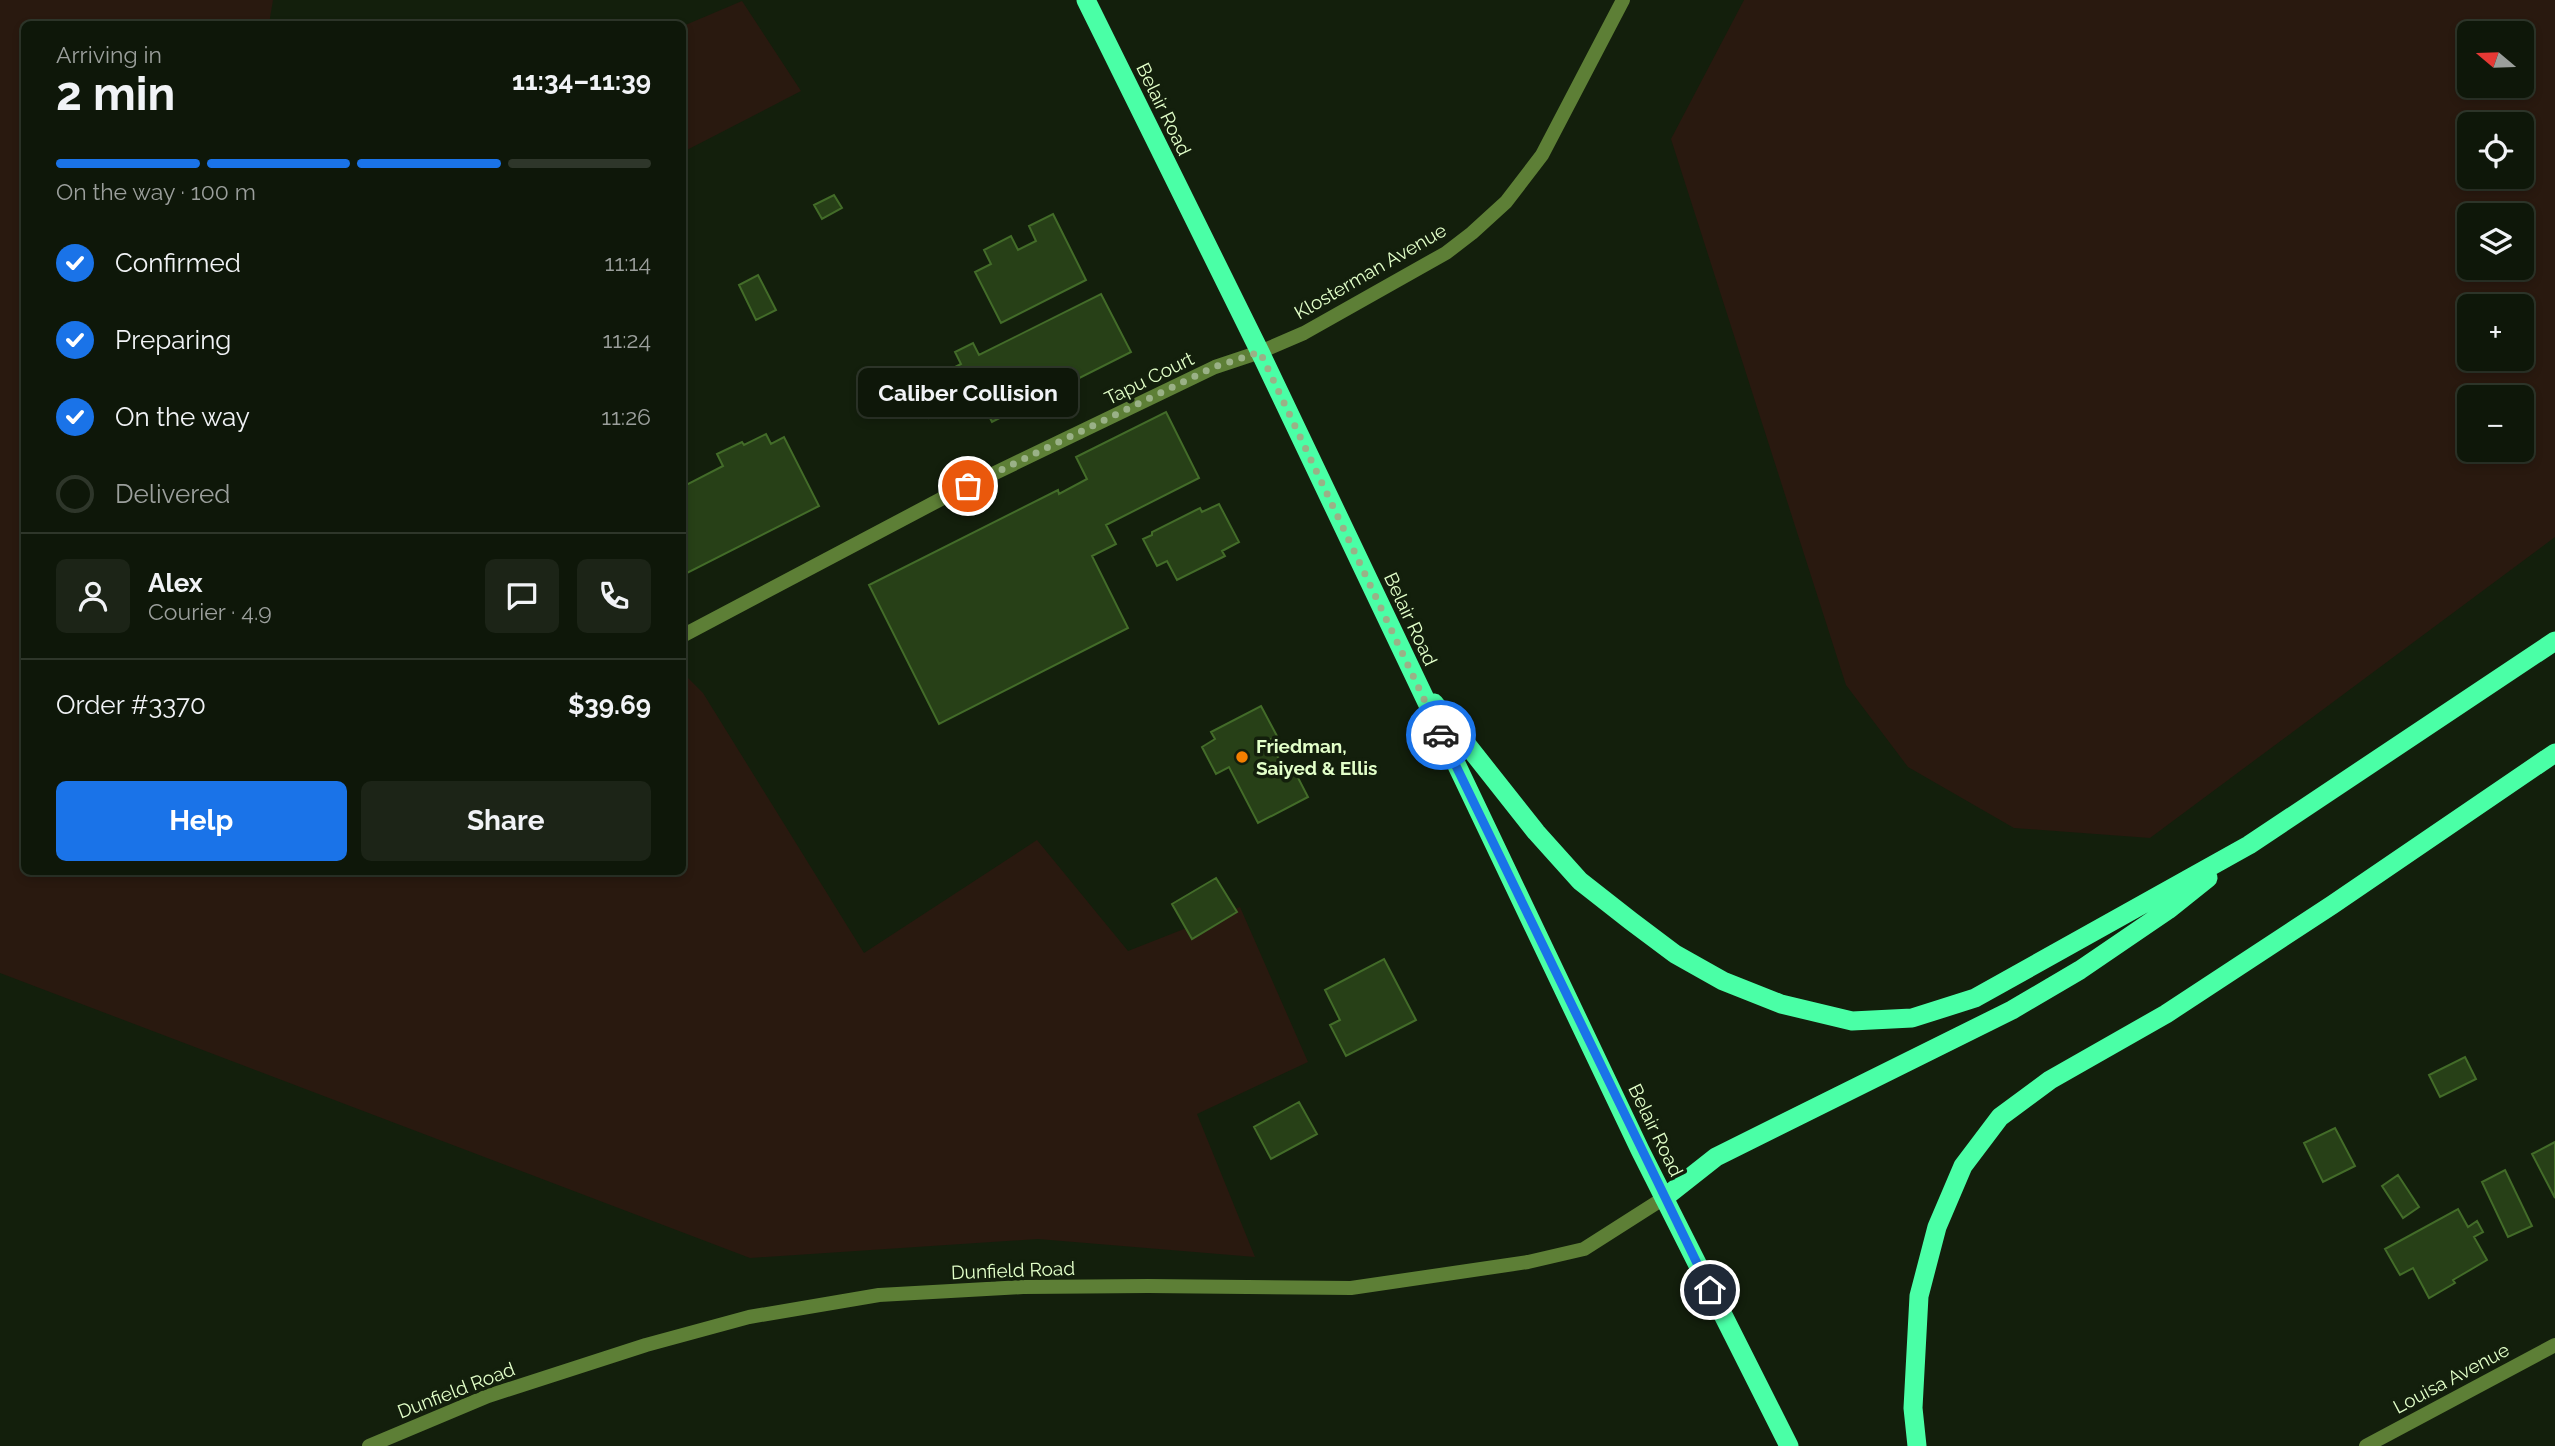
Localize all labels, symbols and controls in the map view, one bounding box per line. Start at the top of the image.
north arrow [2457,21,2534,98]
map controls [2457,21,2534,462]
text: Arriving in [56,41,162,68]
street label: Belair Road [1132,59,1196,159]
text: 11:34–11:39 [512,66,651,96]
text: 2 min [56,67,175,121]
button: locate [2457,112,2534,189]
text: On the way · 100 m [56,178,256,205]
button: layers [2457,203,2534,280]
street label: Klosterman Avenue [1290,219,1450,323]
icon: check [56,244,94,282]
text: Confirmed [115,248,241,278]
text: 11:14 [605,249,651,276]
button: + [2457,294,2534,371]
icon: check [56,321,94,359]
text: Preparing [115,325,231,355]
text: 11:24 [602,326,651,353]
street label: Tapu Court [1101,347,1198,409]
callout: Caliber Collision [858,367,1078,416]
text: Caliber Collision [878,379,1058,406]
button: − [2457,385,2534,462]
icon: check [56,398,94,436]
text: On the way [115,402,250,432]
text: 11:26 [601,403,651,430]
pin [938,456,998,516]
icon: bag [949,467,987,505]
text: Delivered [115,479,230,509]
button: person [56,559,130,633]
button: chat [485,559,559,633]
button: phone [577,559,651,633]
text: Alex [148,568,203,598]
street label: Belair Road [1380,569,1442,669]
text: Courier · 4.9 [148,598,272,625]
text: Order #3370 [56,690,206,720]
text: $39.69 [568,690,651,720]
courier [1406,700,1476,770]
icon: car [1422,716,1460,754]
place label: Friedman, Saiyed & Ellis [1256,735,1377,779]
marker: Friedman, Saiyed & Ellis [1234,749,1250,765]
button: Help [56,781,347,861]
button: Share [361,781,651,861]
street label: Belair Road [1624,1080,1688,1180]
street label: Dunfield Road [951,1257,1075,1283]
pin [1680,1260,1740,1320]
icon: home [1691,1271,1729,1309]
street label: Louisa Avenue [2389,1338,2513,1418]
street label: Dunfield Road [394,1358,518,1422]

